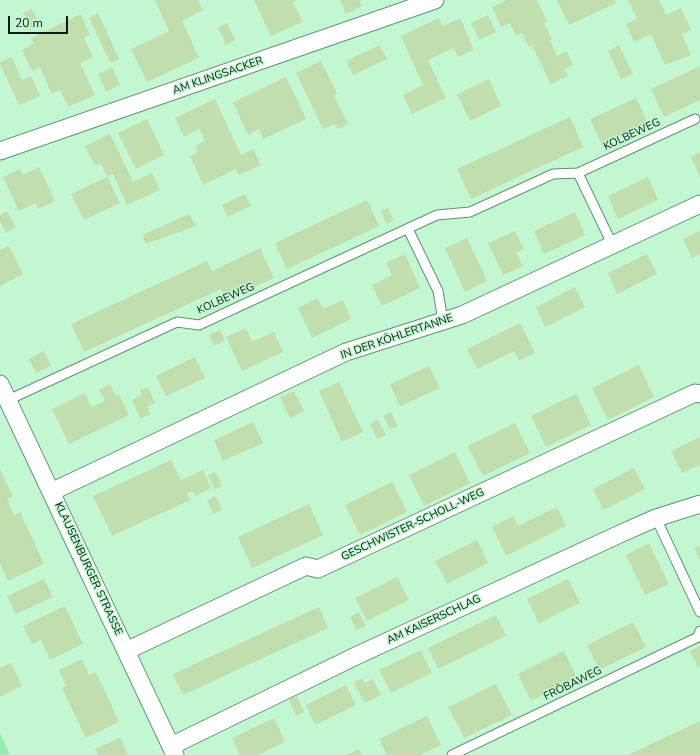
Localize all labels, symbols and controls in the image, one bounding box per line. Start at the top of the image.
scale bar [10,8,70,34]
text: 20 m [15,15,43,31]
street label: AM KLINGSACKER [171,54,265,98]
street label: KOLBEWEG [601,116,663,154]
street label: KOLBEWEG [195,281,257,317]
street label: IN DER KÖHLERTANNE [339,312,455,362]
street label: GESCHWISTER-SCHOLL-WEG [339,486,487,564]
street label: KLAUSENBURGER STRASSE [51,500,125,638]
street label: AM KAISERSCHLAG [385,592,483,648]
street label: FRÖBAWEG [542,664,604,704]

